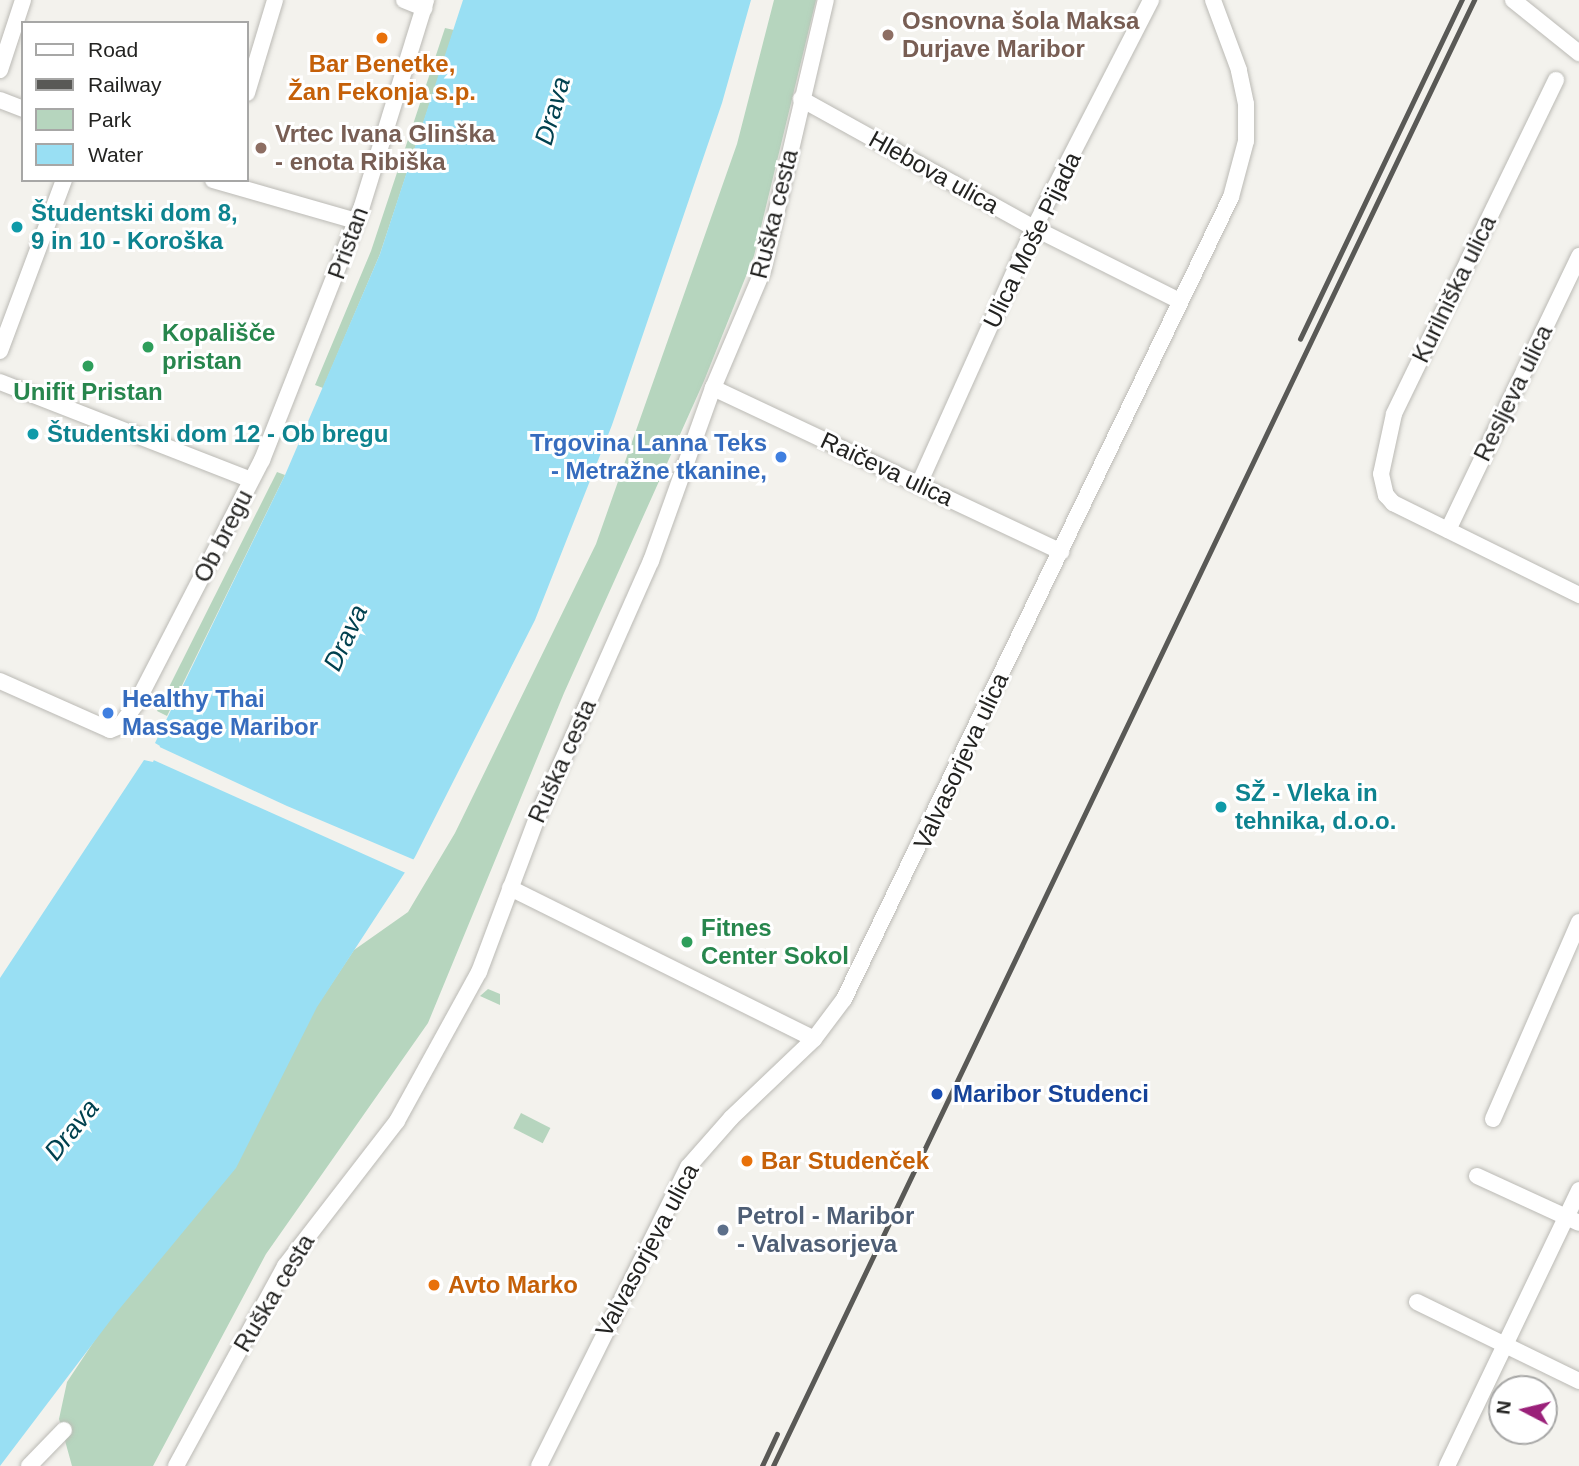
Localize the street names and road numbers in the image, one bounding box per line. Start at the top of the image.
street label: Hlebova ulica [864,124,1004,220]
street label: Ruška cesta [744,146,804,282]
street label: Ulica Moše Pijada [977,147,1087,333]
street label: Pristan [322,203,374,283]
street label: Kurilniška ulica [1406,211,1502,367]
street label: Resljeva ulica [1468,320,1558,466]
street label: Raičeva ulica [816,426,958,512]
street label: Ob bregu [187,485,259,587]
street label: Valvasorjeva ulica [907,668,1015,854]
street label: Ruška cesta [522,695,602,827]
street label: Valvasorjeva ulica [589,1159,705,1341]
street label: Ruška cesta [228,1229,320,1357]

